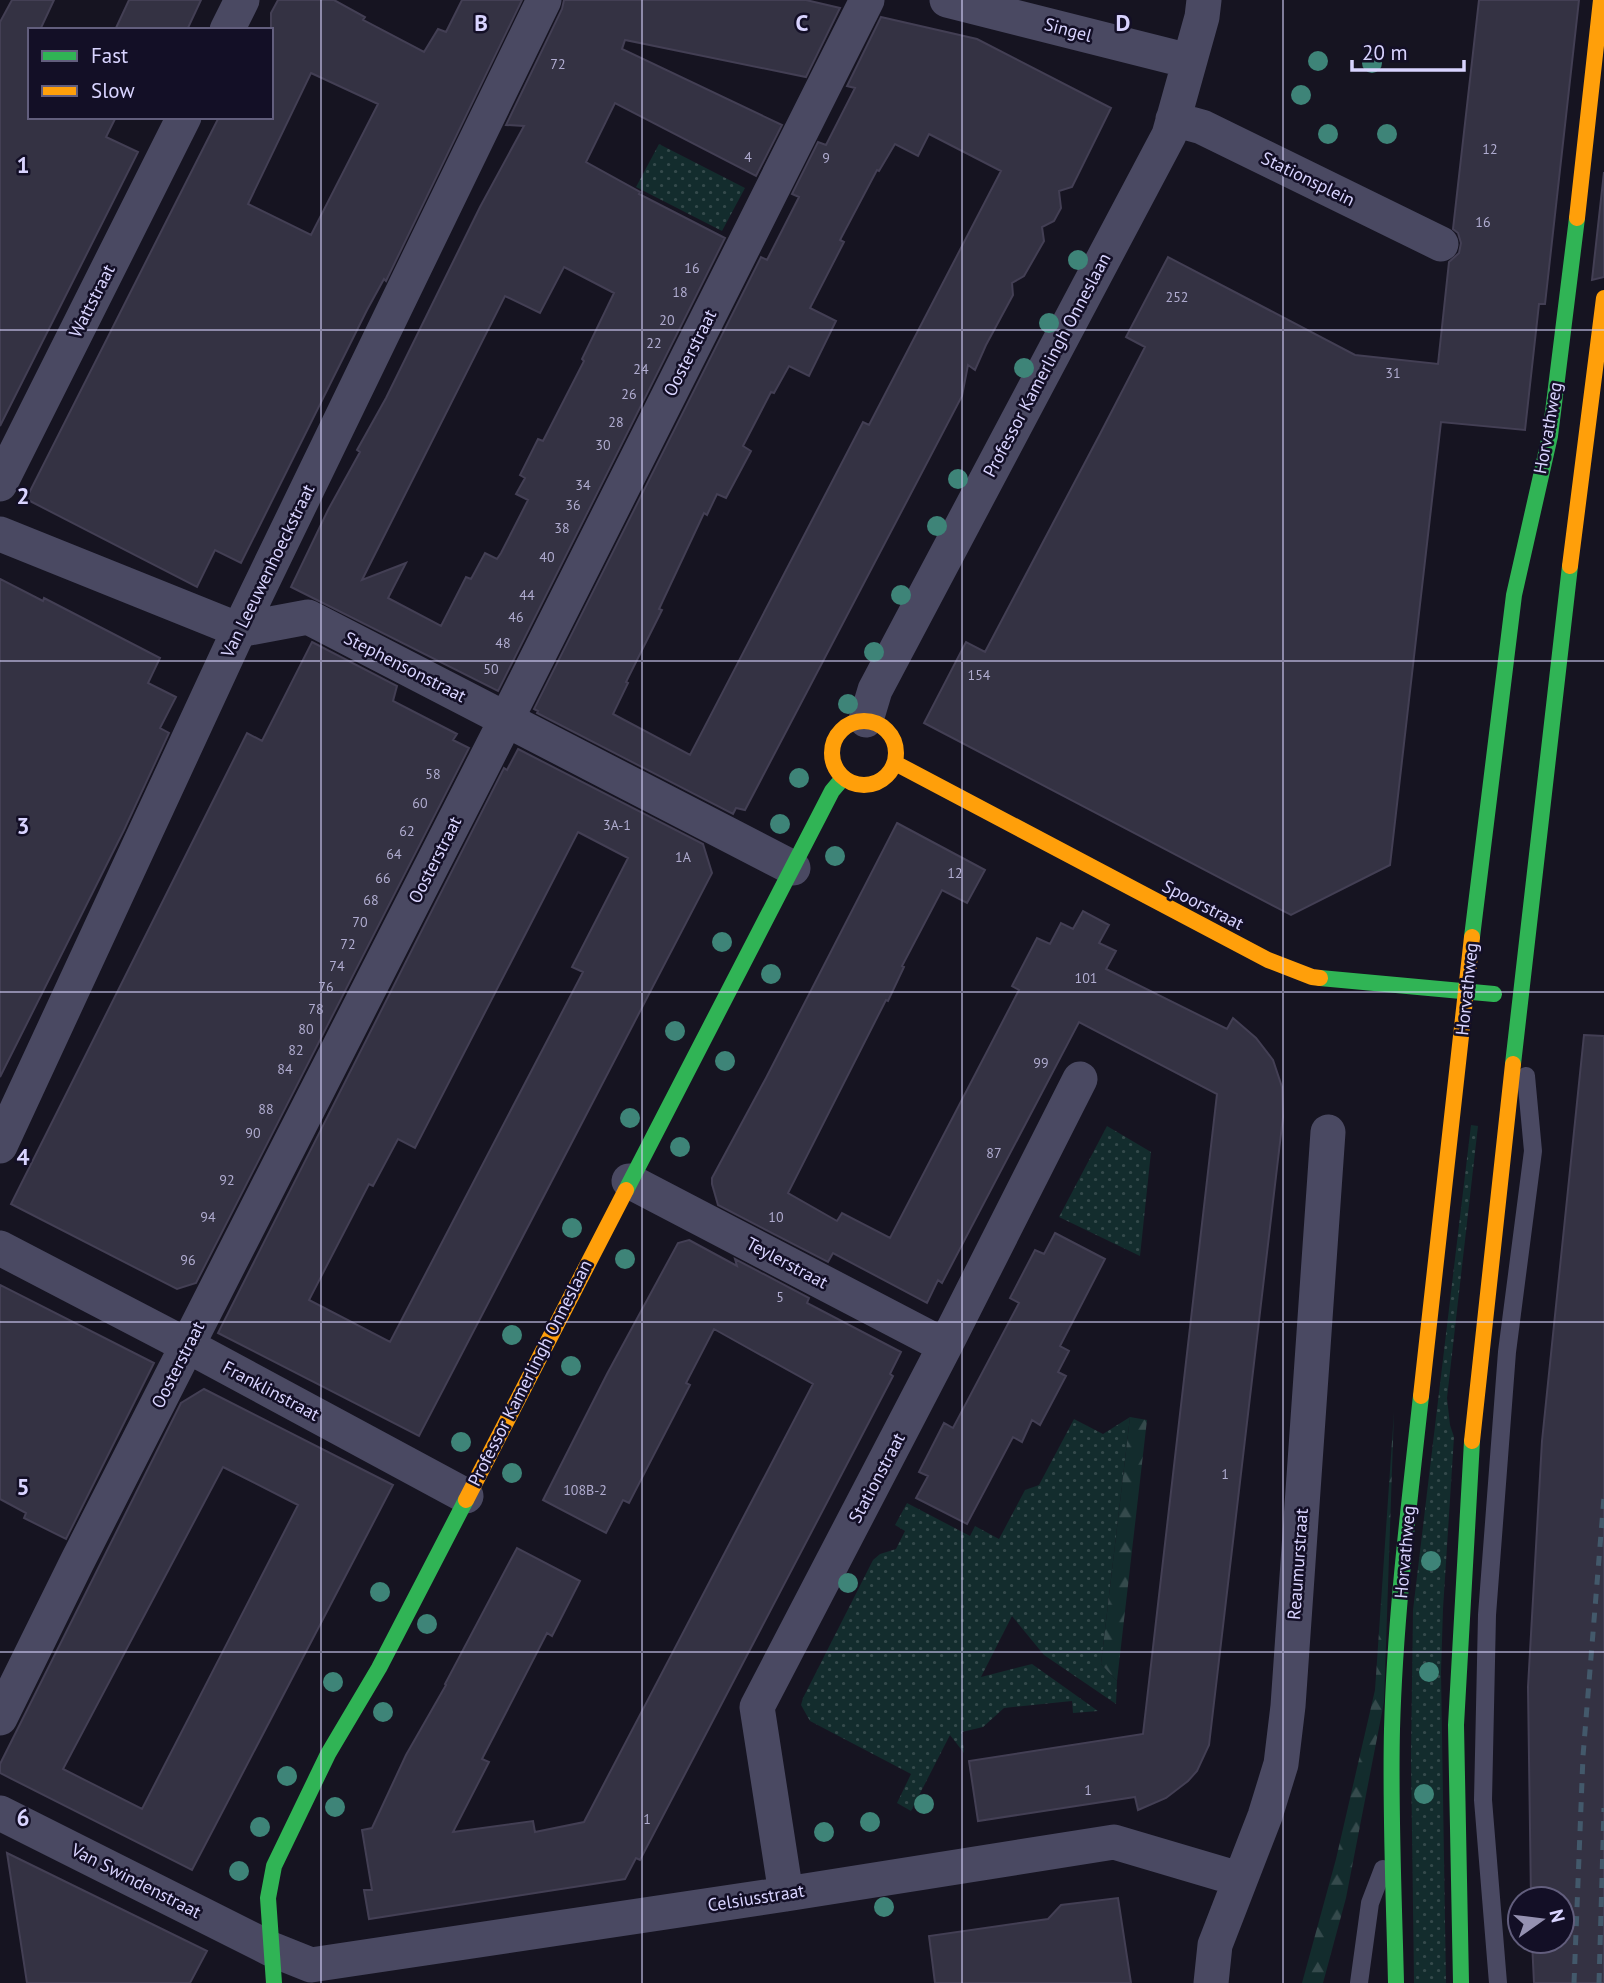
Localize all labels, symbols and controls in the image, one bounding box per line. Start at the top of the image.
text: B [474,8,488,37]
text: C [796,8,809,37]
text: D [1116,8,1130,37]
street label: Singel [1042,12,1095,47]
legend [28,28,273,119]
scale bar [1352,28,1464,72]
text: 20 m [1362,39,1408,66]
text: Fast [91,42,128,69]
house number: 72 [550,55,566,73]
text: Slow [91,77,135,104]
house number: 12 [1482,140,1498,158]
street label: Stationsplein [1258,146,1359,211]
house number: 4 [744,148,752,166]
house number: 9 [822,149,830,167]
text: 1 [16,150,30,179]
house number: 16 [1475,213,1491,231]
street label: Professor Kamerlingh Onneslaan [978,249,1116,481]
house number: 16 [684,259,700,277]
street label: Wattstraat [63,260,120,341]
house number: 18 [672,283,688,301]
house number: 252 [1166,288,1188,306]
street label: Oosterstraat [658,305,721,400]
house number: 20 [659,311,675,329]
house number: 22 [646,334,662,352]
house number: 24 [633,360,649,378]
house number: 31 [1385,364,1401,382]
street label: Horvathweg [1528,380,1567,476]
house number: 26 [621,385,637,403]
house number: 28 [608,413,624,431]
house number: 30 [595,436,611,454]
house number: 34 [575,476,591,494]
street label: Van Leeuwenhoeckstraat [215,480,320,662]
text: 2 [16,481,30,510]
house number: 36 [565,496,581,514]
house number: 38 [554,519,570,537]
house number: 40 [539,548,555,566]
house number: 44 [519,586,535,604]
house number: 46 [508,608,524,626]
street label: Stephensonstraat [340,626,470,707]
house number: 48 [495,634,511,652]
house number: 50 [483,660,499,678]
house number: 154 [968,666,991,684]
house number: 58 [425,765,441,783]
house number: 60 [412,794,428,812]
text: 3 [16,811,30,840]
street label: Oosterstraat [403,812,466,907]
house number: 3A-1 [603,816,631,834]
house number: 62 [399,822,415,840]
house number: 64 [386,845,402,863]
house number: 1A [675,848,692,866]
house number: 12 [947,864,963,882]
house number: 66 [375,869,391,887]
street label: Spoorstraat [1159,874,1248,935]
house number: 68 [363,891,379,909]
house number: 70 [352,913,368,931]
house number: 72 [340,935,356,953]
street label: Horvathweg [1450,941,1483,1036]
house number: 74 [329,957,345,975]
house number: 101 [1075,969,1097,987]
house number: 76 [318,978,334,996]
house number: 78 [308,1000,324,1018]
house number: 80 [298,1020,314,1038]
house number: 82 [288,1041,304,1059]
house number: 99 [1033,1054,1049,1072]
house number: 84 [277,1060,293,1078]
house number: 88 [258,1100,274,1118]
house number: 90 [245,1124,261,1142]
text: 4 [16,1142,30,1171]
house number: 87 [986,1144,1002,1162]
house number: 92 [219,1171,235,1189]
house number: 94 [200,1208,216,1226]
house number: 10 [768,1208,784,1226]
street label: Teylerstraat [742,1231,832,1294]
house number: 96 [180,1251,196,1269]
street label: Professor Kamerlingh Onneslaan [462,1256,597,1490]
house number: 5 [776,1288,784,1306]
street label: Oosterstraat [146,1317,209,1412]
street label: Franklinstraat [219,1355,324,1426]
street label: Stationstraat [843,1429,910,1527]
house number: 1 [1221,1465,1229,1483]
text: 5 [16,1472,30,1501]
house number: 108B-2 [563,1481,607,1499]
street label: Horvathweg [1389,1505,1420,1599]
street label: Reaumurstraat [1282,1507,1313,1621]
house number: 1 [1084,1781,1092,1799]
text: 6 [16,1803,30,1832]
house number: 1 [643,1810,651,1828]
street label: Van Swindenstraat [66,1837,205,1923]
street label: Celsiusstraat [706,1879,806,1916]
north arrow [1506,1885,1576,1955]
text: N [1544,1907,1571,1925]

